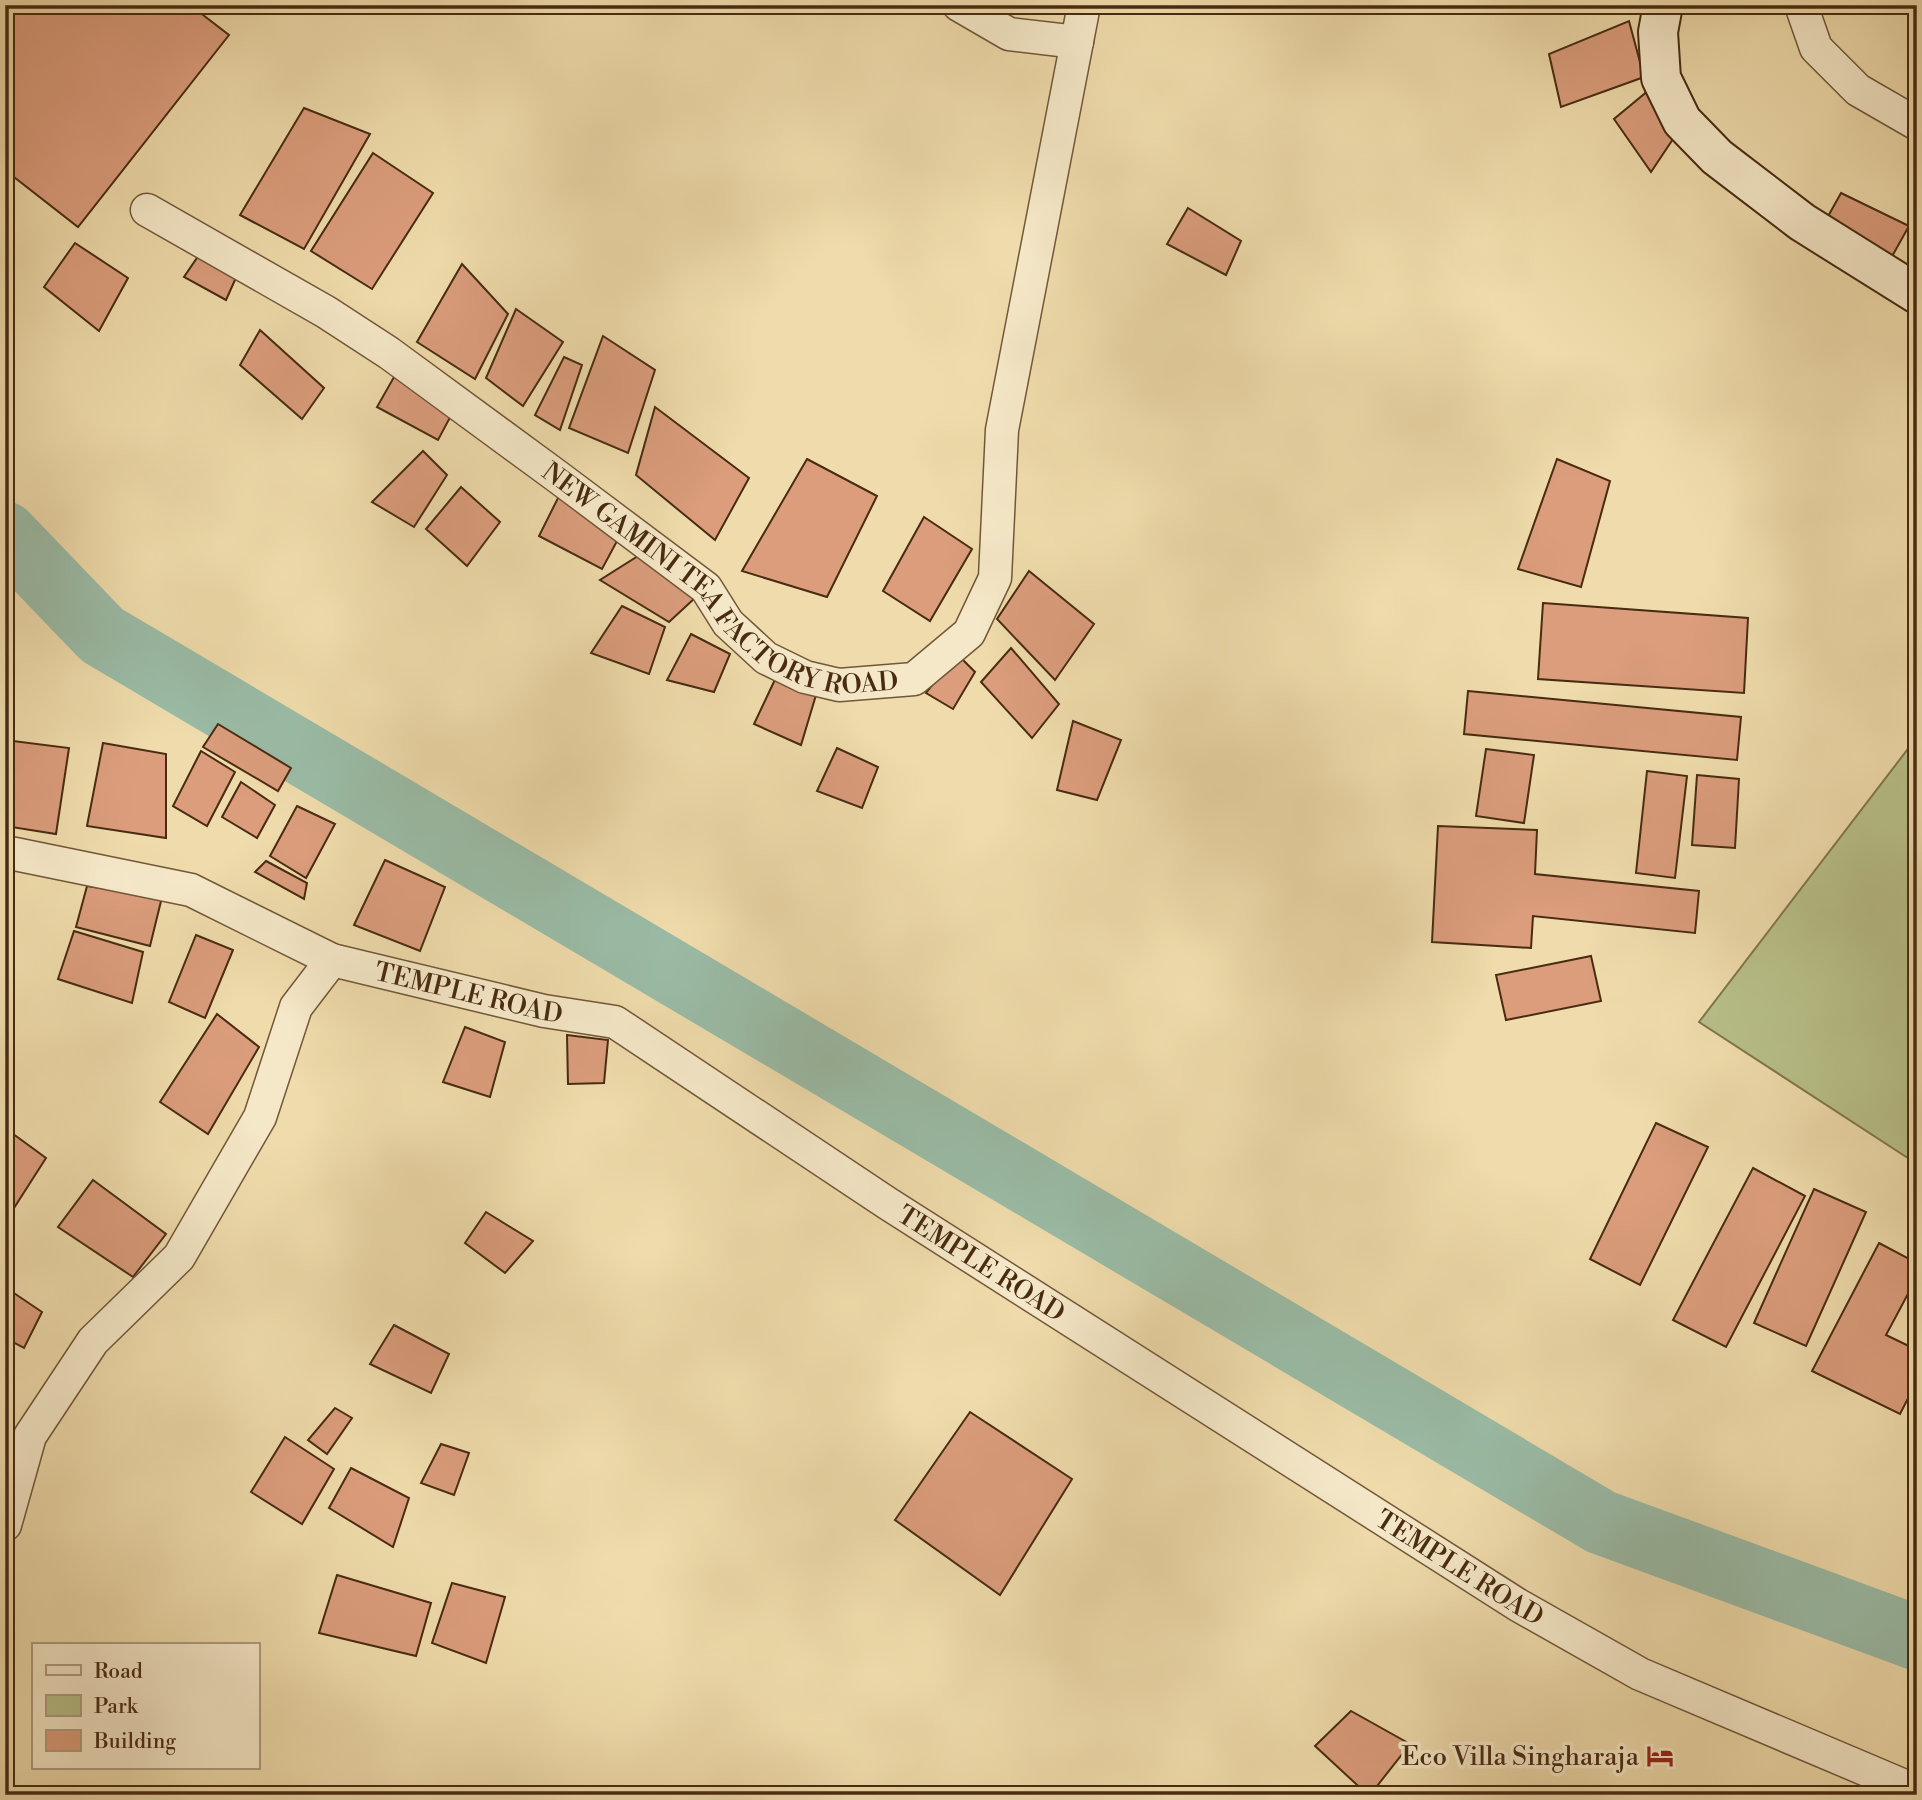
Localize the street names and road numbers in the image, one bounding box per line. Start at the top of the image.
street label: NEW GAMINI TEA FACTORY ROAD [536,456,900,702]
street label: TEMPLE ROAD [371,956,565,1031]
street label: TEMPLE ROAD [891,1199,1071,1329]
street label: TEMPLE ROAD [1369,1504,1549,1633]

